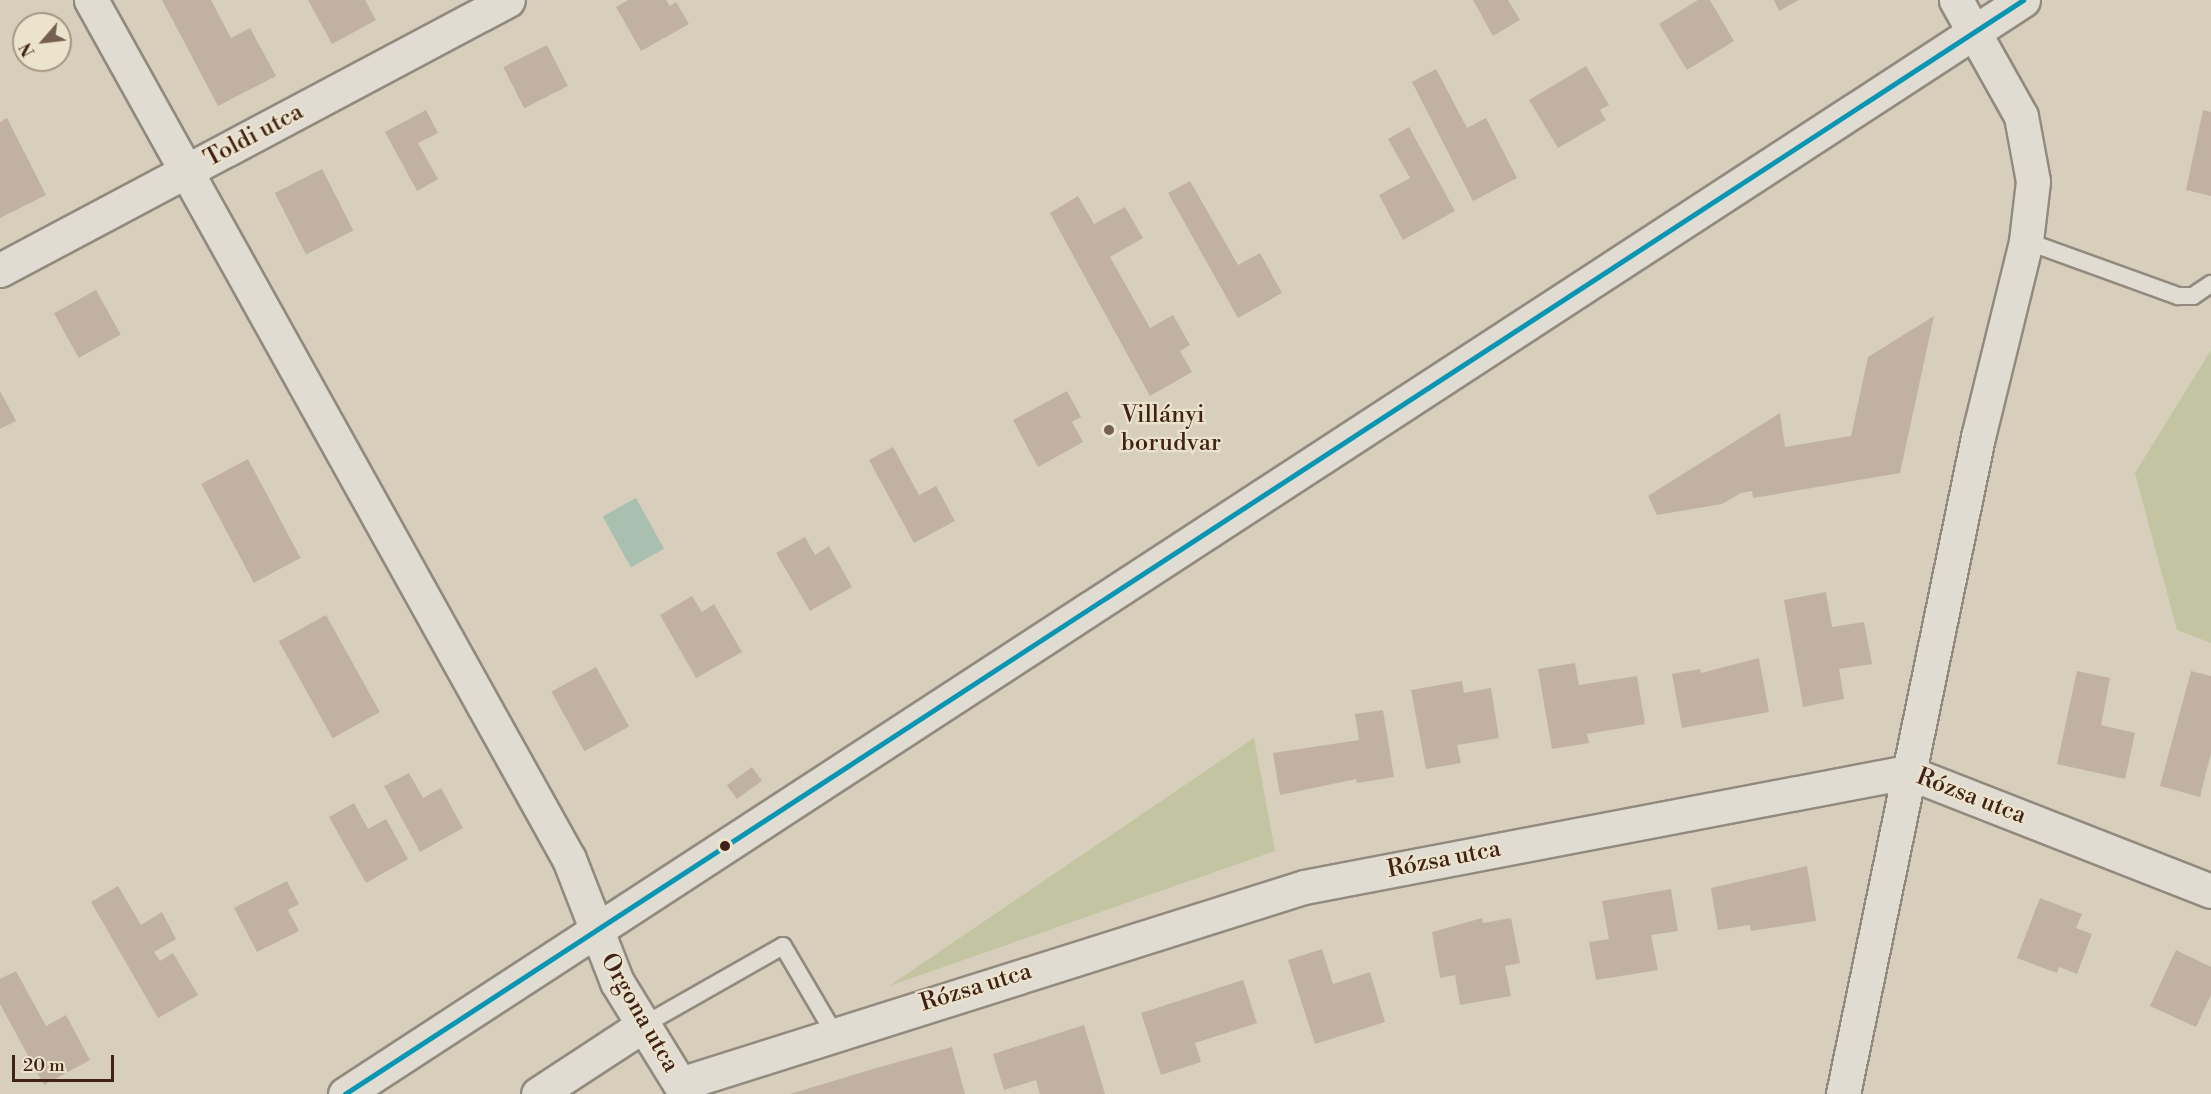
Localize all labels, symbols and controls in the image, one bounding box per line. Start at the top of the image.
north arrow [12,12,72,72]
text: N [16,39,40,60]
street label: Toldi utca [200,98,308,174]
place label: Villányi borudvar [1121,402,1221,458]
marker: Villányi borudvar [1102,423,1116,437]
street label: Rózsa utca [1912,763,2030,831]
street label: Rózsa utca [1385,835,1503,885]
unlabelled marker [719,840,731,852]
street label: Orgona utca [593,948,685,1078]
street label: Rózsa utca [917,957,1035,1019]
scale bar [15,1043,117,1081]
text: 20 m [23,1054,65,1077]

